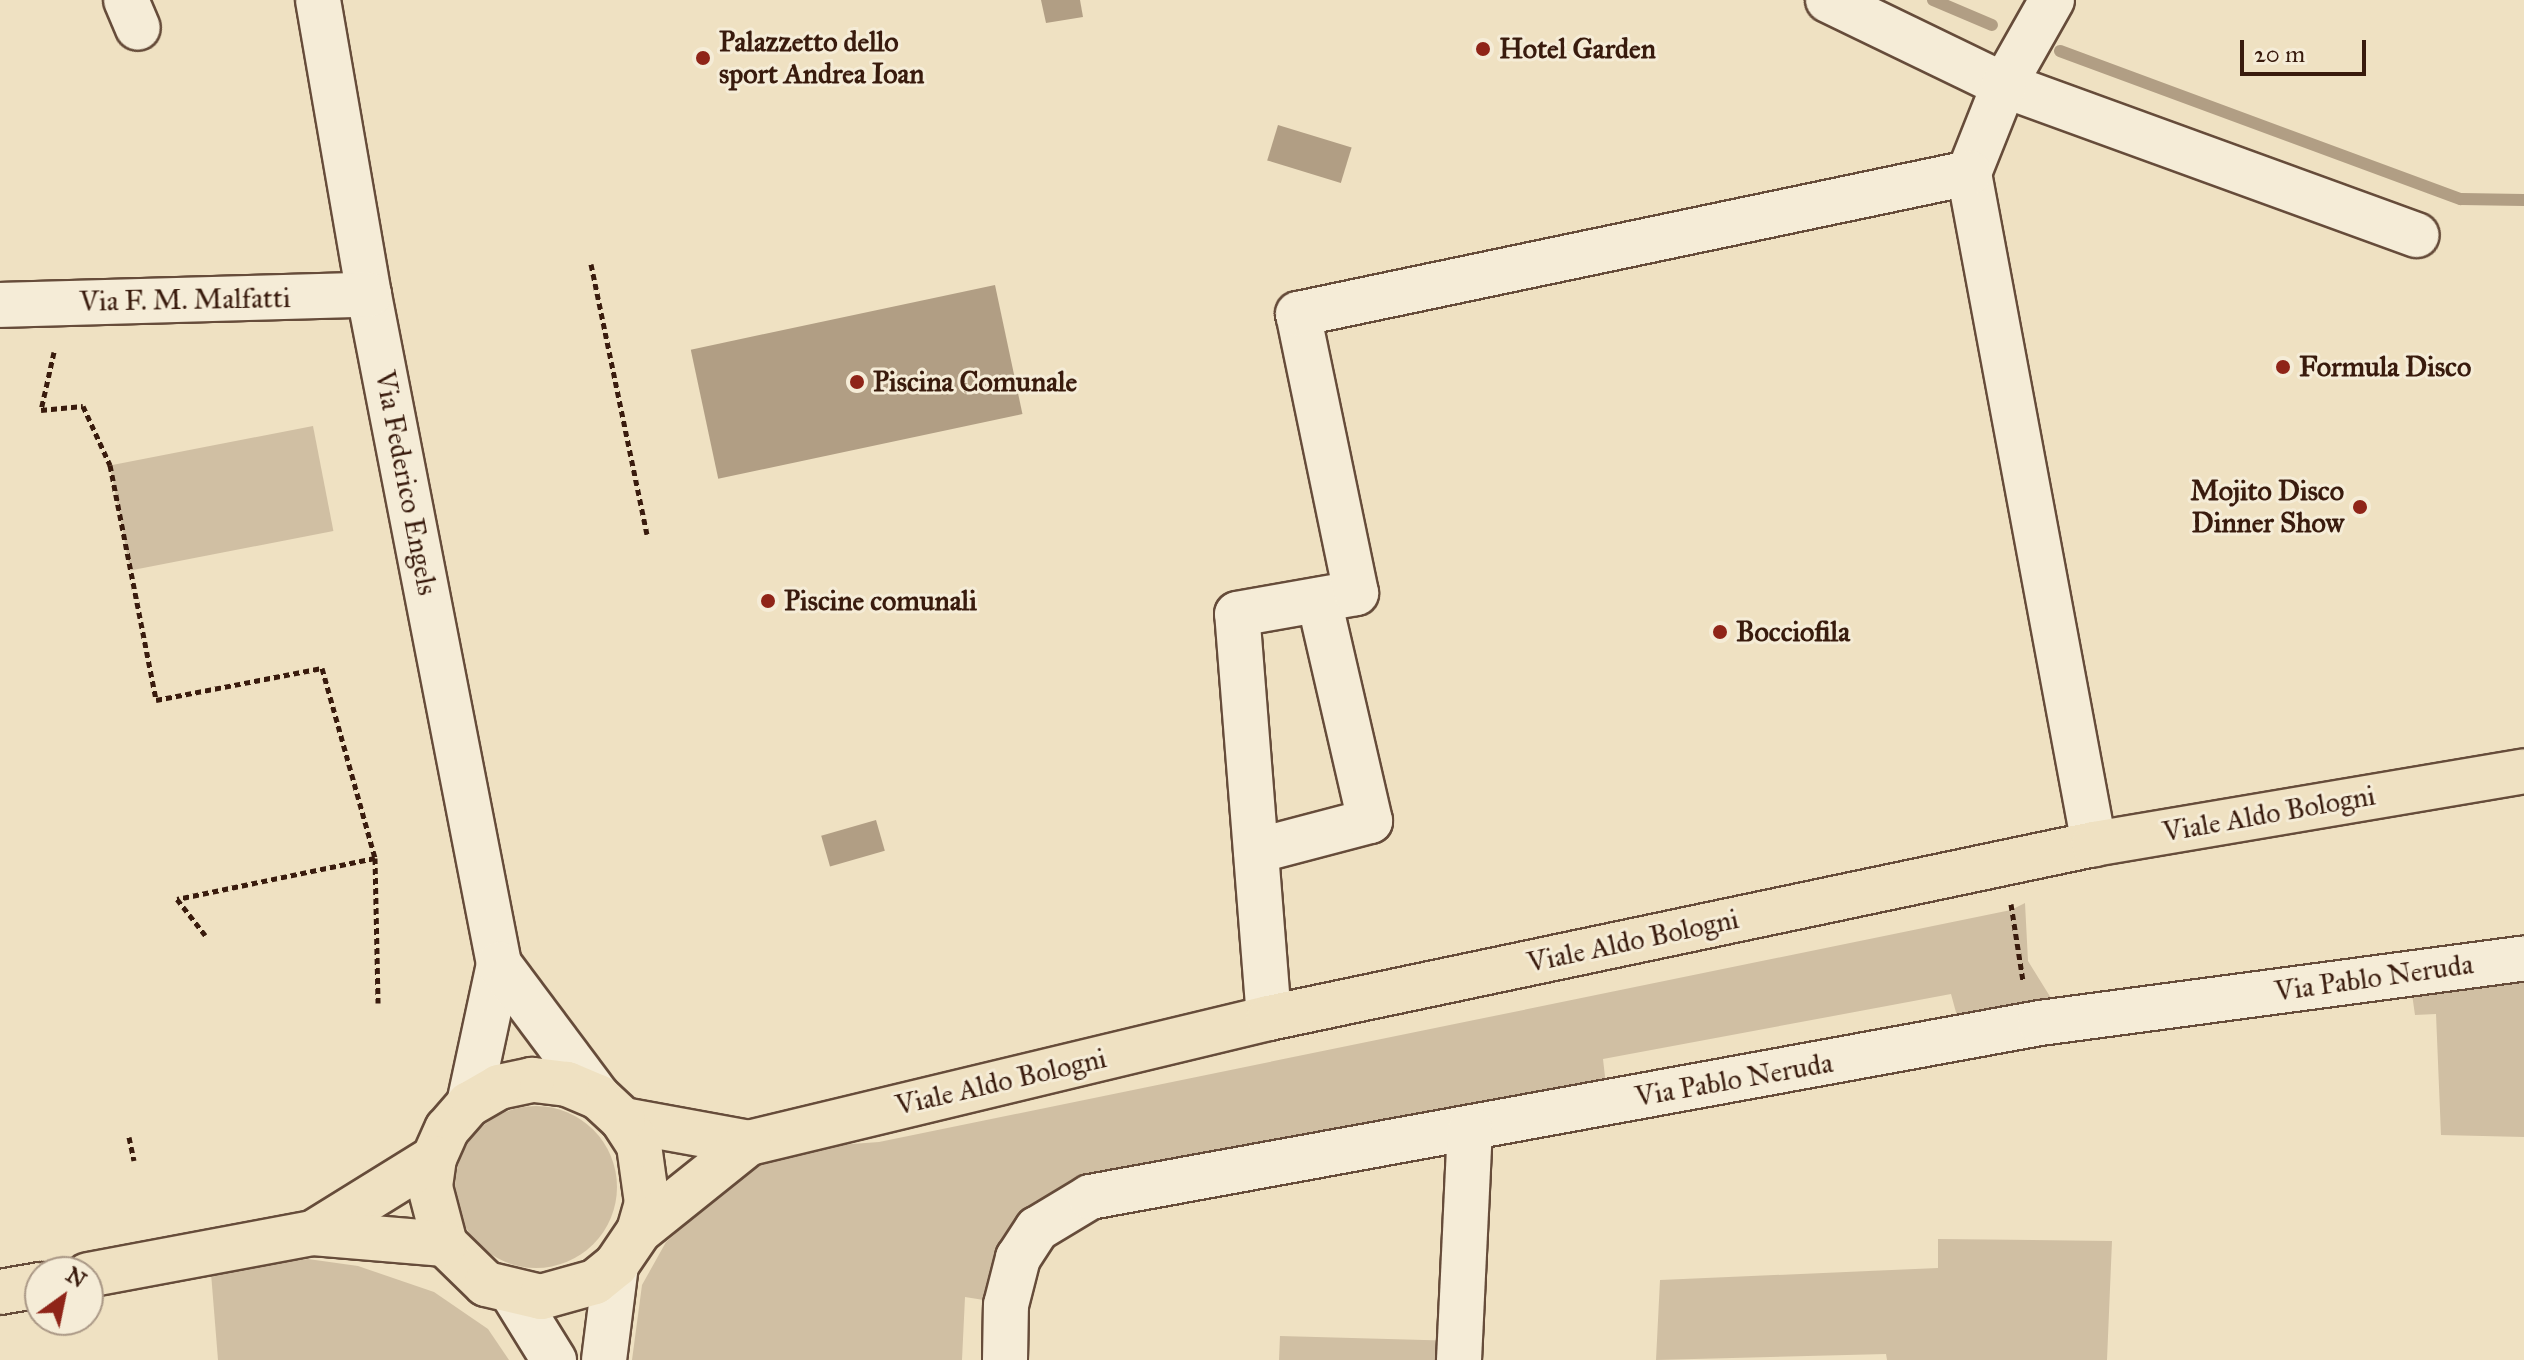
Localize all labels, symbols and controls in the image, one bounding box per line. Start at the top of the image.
scale bar [2244,24,2370,74]
place label: Palazzetto dello sport Andrea Ioan [719,25,924,91]
place label: Hotel Garden [1499,32,1656,66]
text: 20 m [2254,39,2305,69]
marker: Hotel Garden [1474,40,1492,58]
marker: Palazzetto dello sport Andrea Ioan [694,49,712,67]
street label: Via F. M. Malfatti [79,281,291,319]
place label: Formula Disco [2299,350,2471,384]
marker: Formula Disco [2274,358,2292,376]
place label: Piscina Comunale [873,365,1077,399]
street label: Via Federico Engels [368,368,444,598]
marker: Piscina Comunale [848,373,866,391]
place label: Mojito Disco Dinner Show [2190,474,2344,540]
marker: Mojito Disco Dinner Show [2351,498,2369,516]
place label: Piscine comunali [784,584,977,618]
marker: Piscine comunali [759,592,777,610]
place label: Bocciofila [1736,615,1850,649]
marker: Bocciofila [1711,623,1729,641]
street label: Viale Aldo Bologni [2160,779,2378,849]
street label: Viale Aldo Bologni [1524,902,1742,980]
street label: Via Pablo Neruda [2273,947,2475,1009]
street label: Viale Aldo Bologni [892,1041,1110,1123]
street label: Via Pablo Neruda [1633,1046,1835,1114]
north arrow [24,1256,104,1336]
text: N [61,1261,91,1294]

